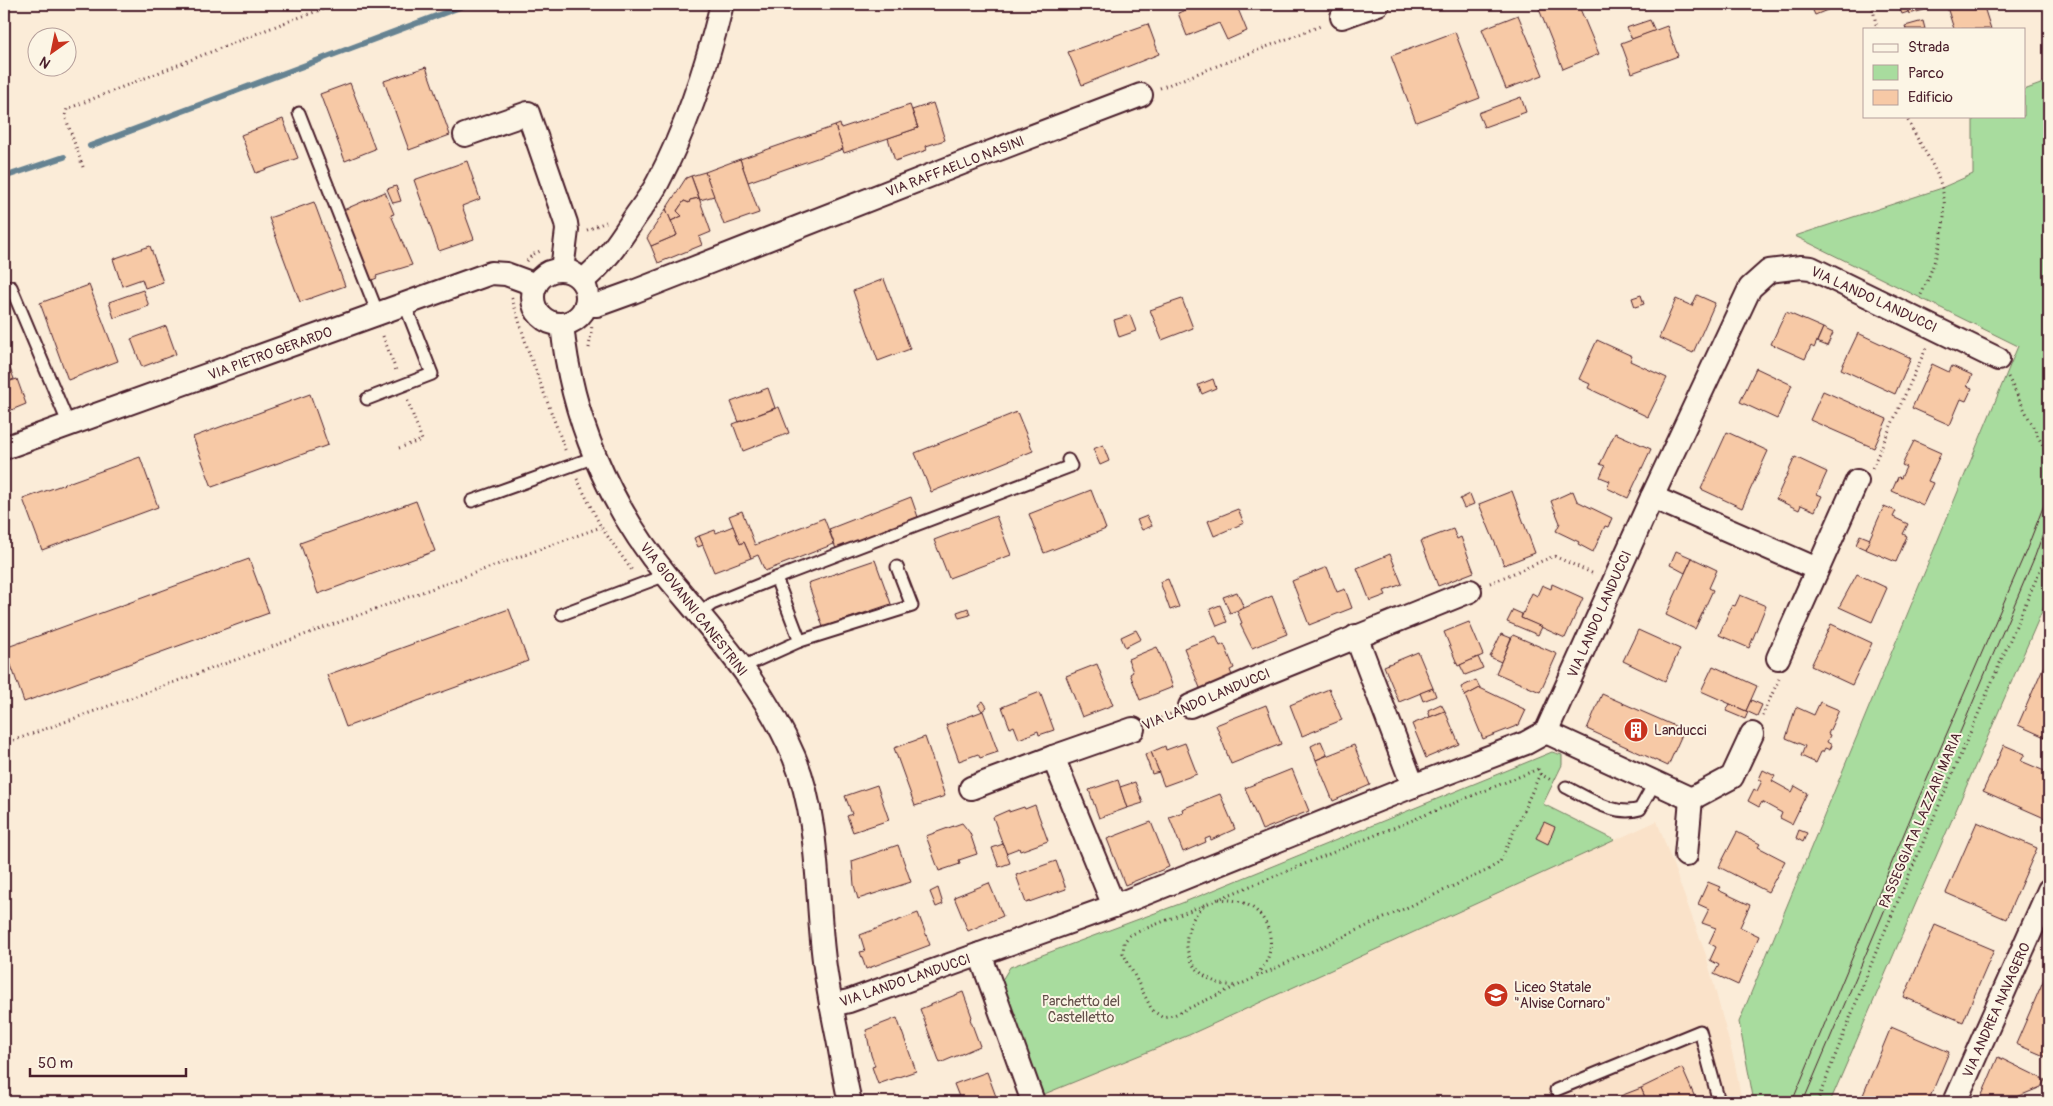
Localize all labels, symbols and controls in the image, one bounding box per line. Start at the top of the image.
north arrow [28,28,78,78]
legend [1863,28,2026,118]
text: Strada [1908,38,1949,57]
text: N [37,53,54,72]
text: Parco [1908,64,1944,83]
text: Edificio [1908,88,1953,107]
street label: VIA RAFFAELLO NASINI [884,132,1027,201]
street label: VIA LANDO LANDUCCI [1808,263,1940,336]
street label: VIA PIETRO GERARDO [206,323,335,384]
street label: VIA GIOVANNI CANESTRINI [636,539,751,679]
street label: VIA LANDO LANDUCCI [1564,548,1635,680]
street label: VIA LANDO LANDUCCI [1140,665,1273,734]
building icon: Landucci [1623,717,1649,743]
place label: Landucci [1654,722,1707,739]
street label: PASSEGGIATA LAZZARI MARIA [1876,730,1965,911]
street label: VIA ANDREA NAVAGERO [1959,940,2034,1080]
street label: VIA LANDO LANDUCCI [837,950,973,1011]
place label: Liceo Statale "Alvise Cornaro" [1514,979,1611,1012]
school or university icon: Liceo Statale "Alvise Cornaro" [1483,982,1509,1008]
park label: Parchetto del Castelletto [1042,993,1120,1026]
scale bar [30,1046,186,1078]
text: 50 m [38,1054,73,1073]

